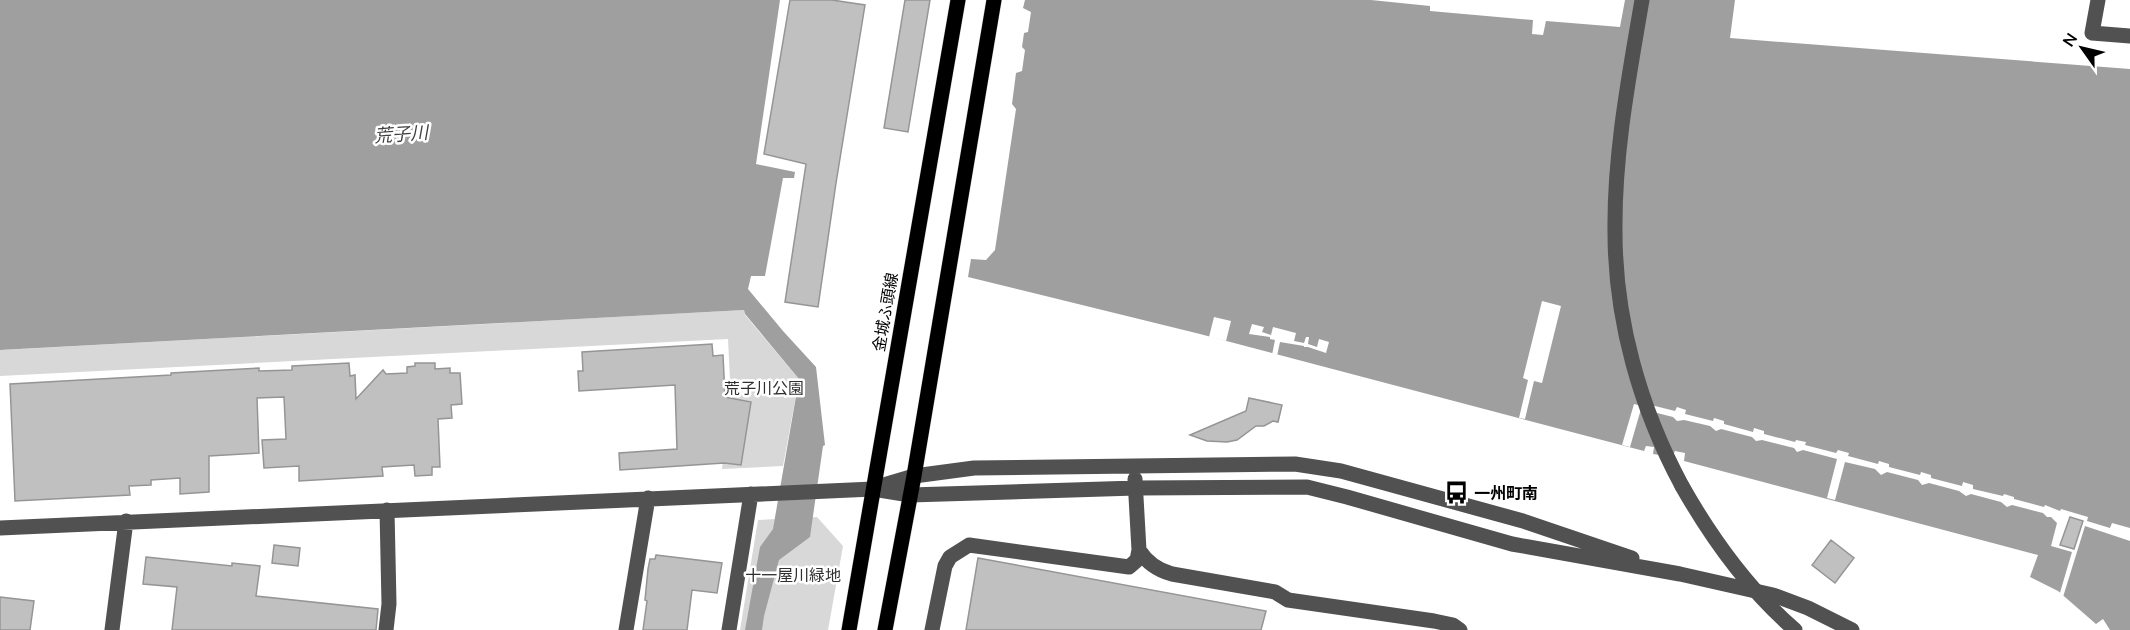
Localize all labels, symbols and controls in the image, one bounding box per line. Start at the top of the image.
north arrow [2052,18,2112,78]
text: N [2058,29,2081,50]
water label: 荒子川 [373,121,431,147]
street label: 金城ふ頭線 [868,271,902,353]
park label: 荒子川公園 [724,378,804,398]
bus stop icon: 一州町南 [1443,480,1469,506]
place label: 一州町南 [1474,483,1538,503]
park label: 十一屋川緑地 [745,565,841,585]

